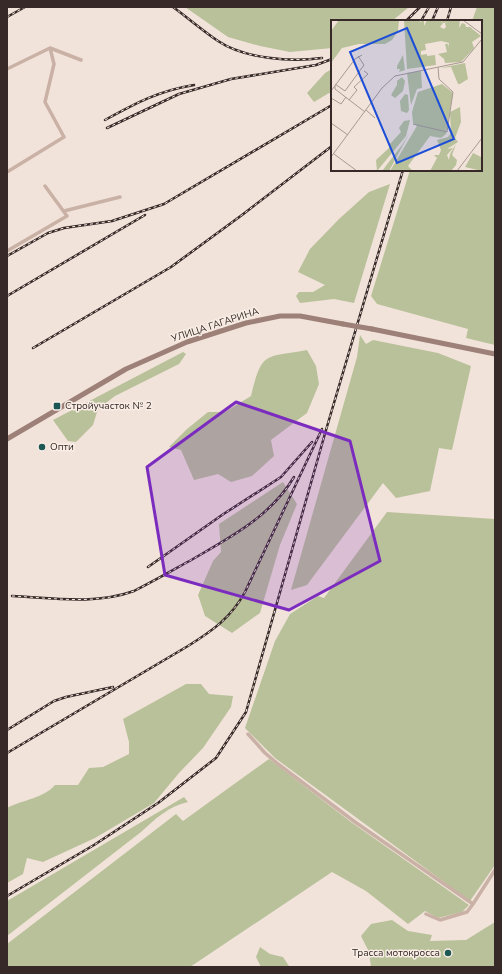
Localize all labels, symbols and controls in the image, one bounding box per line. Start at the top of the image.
inset map [331,20,482,171]
street label: УЛИЦА ГАГАРИНА [168,304,261,346]
place label: Стройучасток № 2 [65,399,152,413]
marker: Стройучасток № 2 [52,401,62,411]
place label: Опти [50,440,74,454]
marker: Опти [37,442,47,452]
place label: Трасса мотокросса [352,946,440,960]
marker: Трасса мотокросса [443,948,453,958]

